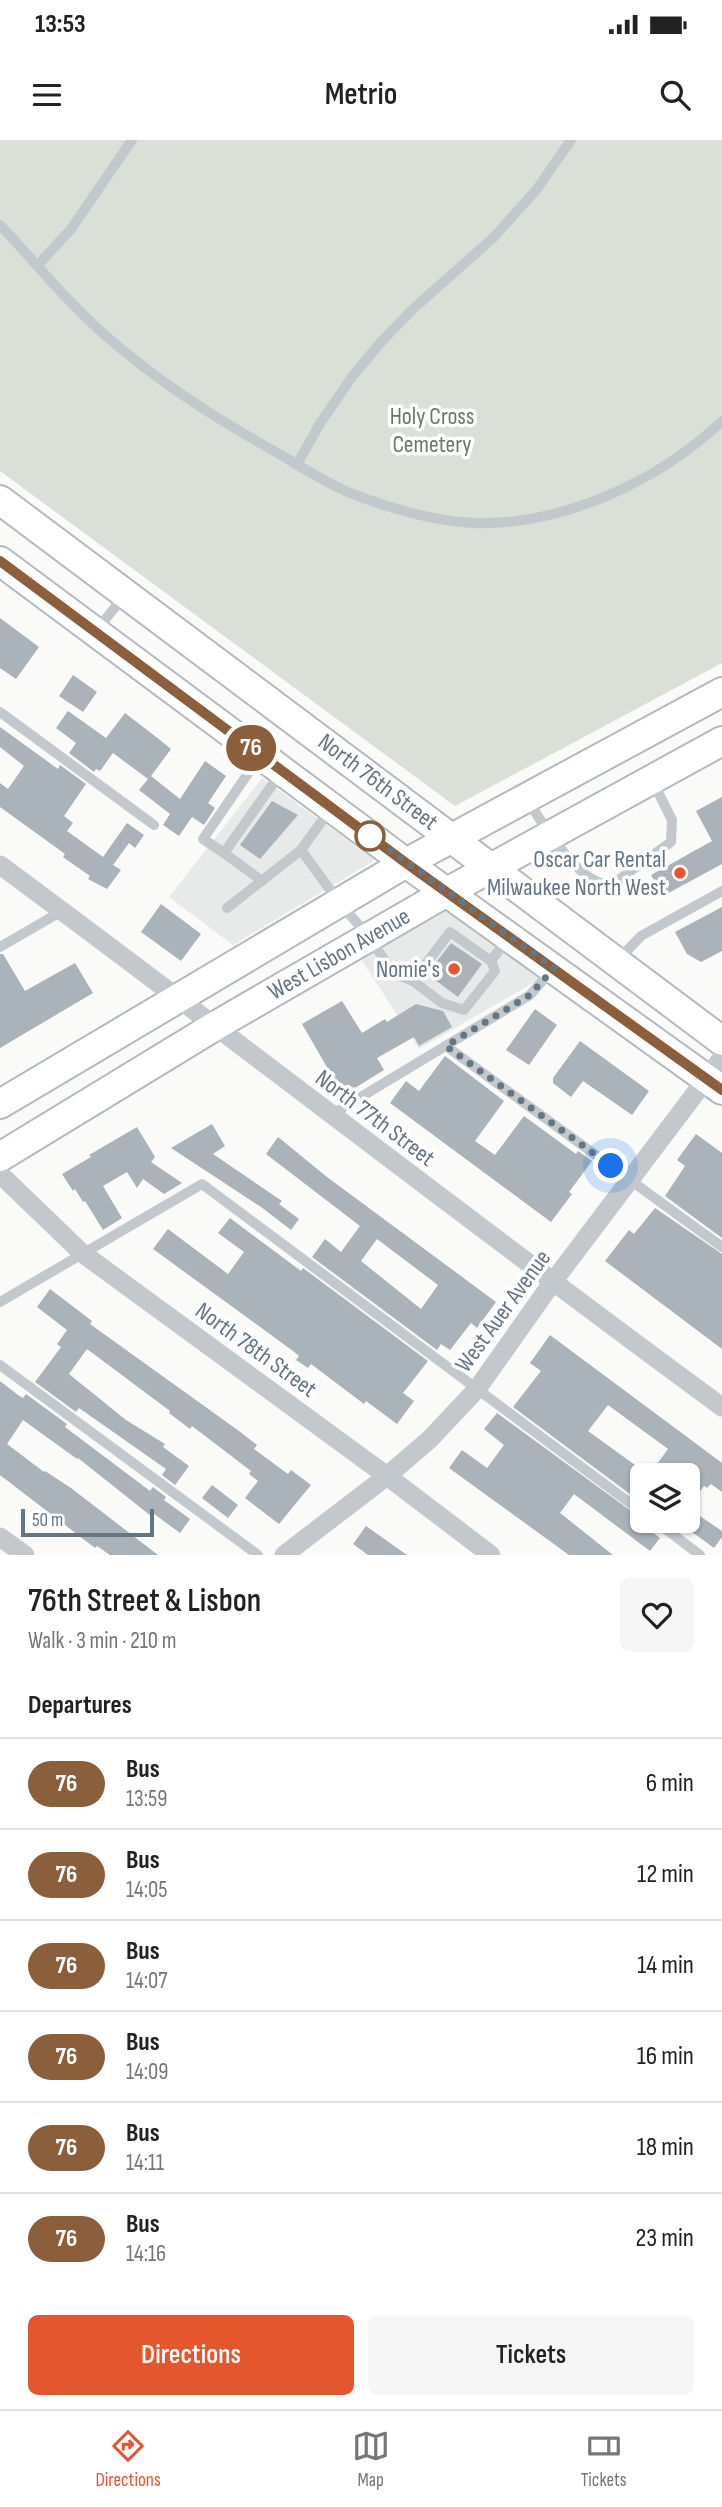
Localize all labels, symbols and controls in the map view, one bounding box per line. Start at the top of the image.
text: 13:53 [35,9,86,40]
text: Metrio [325,75,397,114]
icon: menu [28,76,66,114]
icon: search [656,76,694,114]
park label: Holy Cross Cemetery [390,402,474,459]
line badge: 76 [219,725,282,771]
street label: North 76th Street [312,727,444,837]
text: 76 [240,733,262,762]
unlabelled marker [355,821,385,851]
place label: Oscar Car Rental Milwaukee North West [487,845,666,902]
marker: Oscar Car Rental Milwaukee North West [672,865,688,881]
street label: West Lisbon Avenue [263,902,415,1006]
place label: Nomie's [376,955,440,984]
marker: Nomie's [446,961,462,977]
street label: North 77th Street [309,1064,441,1172]
your location [593,1148,628,1183]
street label: West Auer Avenue [449,1244,557,1378]
street label: North 78th Street [190,1296,322,1404]
map controls [630,1463,700,1533]
button: layers [630,1463,700,1533]
scale bar [21,1506,154,1538]
text: 50 m [32,1509,63,1532]
button: heart [620,1578,694,1652]
text: 76th Street & Lisbon [28,1581,261,1621]
text: Walk · 3 min · 210 m [28,1627,177,1655]
text: Departures [28,1690,132,1721]
text: Bus [126,1754,160,1785]
text: 6 min [646,1768,694,1799]
text: 76 [56,1769,77,1798]
text: 13:59 [126,1785,167,1813]
text: Bus [126,1845,160,1876]
text: 12 min [637,1859,694,1890]
text: 76 [56,1860,77,1889]
text: 14:05 [126,1876,167,1904]
text: Bus [126,1936,160,1967]
text: 14 min [637,1950,694,1981]
text: 76 [56,1951,77,1980]
text: 14:07 [126,1967,167,1995]
text: Bus [126,2027,160,2058]
text: 16 min [637,2041,694,2072]
text: 76 [56,2042,77,2071]
text: 14:09 [126,2058,168,2086]
text: Bus [126,2118,160,2149]
text: 18 min [637,2132,694,2163]
text: 76 [56,2133,77,2162]
text: 14:11 [126,2149,164,2177]
text: Bus [126,2209,160,2240]
text: 23 min [636,2223,694,2254]
text: 76 [56,2224,77,2253]
text: 14:16 [126,2240,166,2268]
button: Directions [28,2315,354,2395]
button: Tickets [368,2315,694,2395]
tab: Directions [95,2427,161,2492]
tab: Map [352,2427,390,2492]
tab: Tickets [581,2427,627,2492]

